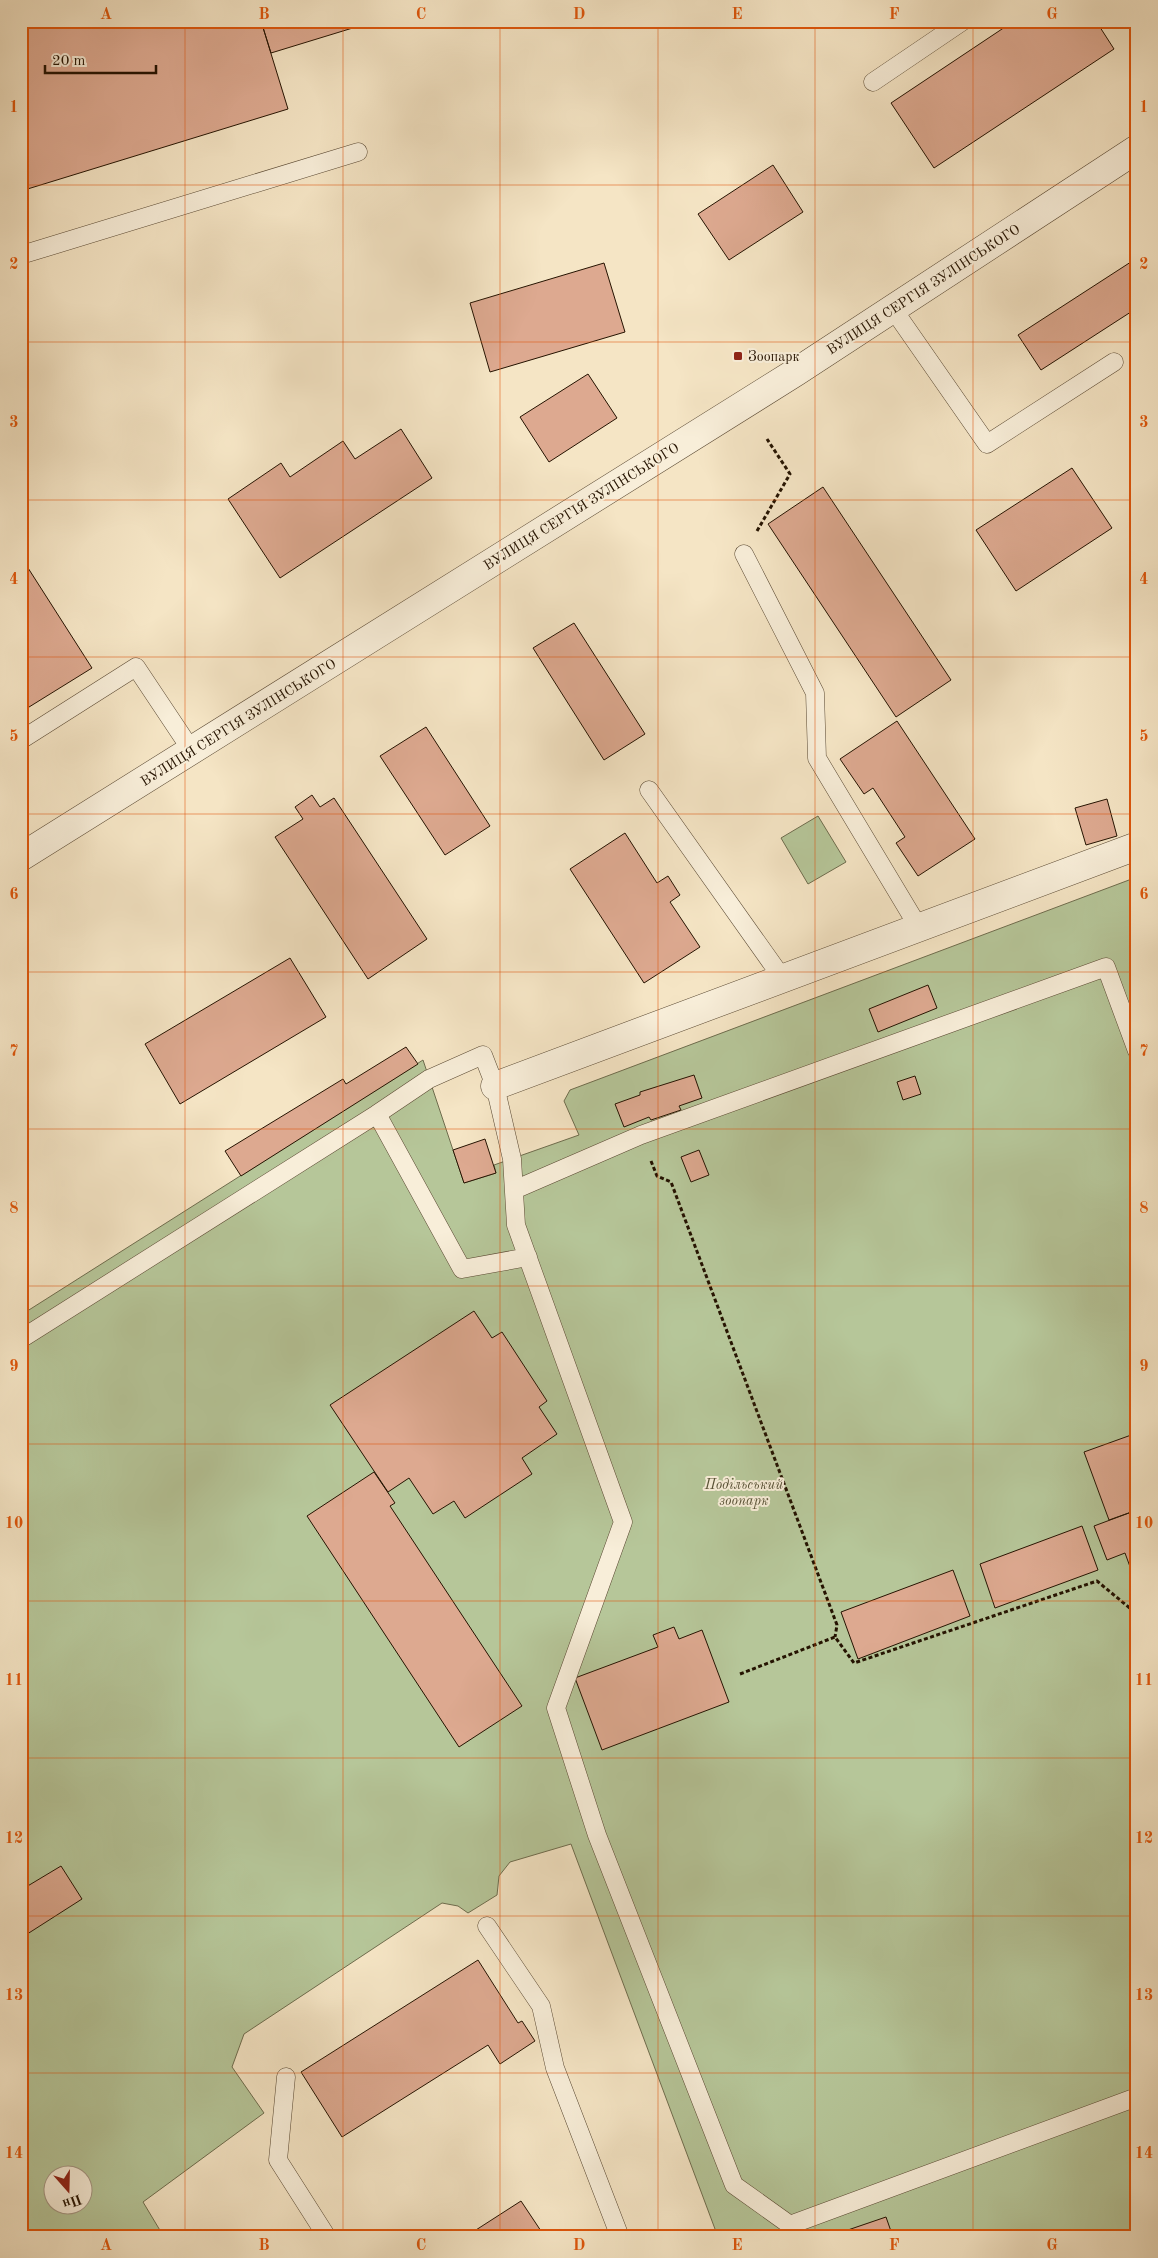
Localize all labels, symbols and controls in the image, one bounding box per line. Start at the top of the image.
text: A [100,7,112,23]
text: B [258,7,270,23]
text: C [416,7,426,23]
text: D [573,7,585,23]
text: E [731,7,743,23]
text: F [889,7,900,23]
text: G [1046,7,1058,23]
scale bar [45,42,156,74]
text: 20 m [52,54,86,69]
text: 1 [9,100,19,116]
text: 1 [1139,100,1149,116]
street label: ВУЛИЦЯ СЕРГІЯ ЗУЛІНСЬКОГО [824,222,1023,358]
text: 2 [9,257,19,273]
text: 2 [1139,257,1149,273]
marker: Зоопарк [732,350,744,362]
place label: Зоопарк [748,350,800,364]
text: 3 [9,415,19,431]
text: 3 [1139,415,1149,431]
street label: ВУЛИЦЯ СЕРГІЯ ЗУЛІНСЬКОГО [481,441,682,573]
text: 4 [9,572,19,588]
text: 4 [1139,572,1149,588]
street label: ВУЛИЦЯ СЕРГІЯ ЗУЛІНСЬКОГО [138,657,339,789]
text: 5 [9,729,19,745]
text: 5 [1139,729,1149,745]
text: 6 [9,887,19,903]
text: 6 [1139,887,1149,903]
text: 7 [9,1044,19,1060]
text: 7 [1139,1044,1149,1060]
text: 8 [9,1201,19,1217]
text: 8 [1139,1201,1149,1217]
text: 9 [9,1359,19,1375]
text: 9 [1139,1359,1149,1375]
park label: Подільський зоопарк [704,1478,783,1509]
text: 10 [5,1516,23,1532]
text: 10 [1135,1516,1153,1532]
text: 11 [5,1673,23,1689]
text: 11 [1135,1673,1153,1689]
text: 12 [5,1831,23,1847]
text: 12 [1135,1831,1153,1847]
text: 13 [5,1988,23,2004]
text: 13 [1135,1988,1153,2004]
text: 14 [5,2146,23,2162]
text: 14 [1135,2146,1153,2162]
north arrow [42,2166,92,2216]
text: Пн [61,2191,84,2211]
text: A [100,2238,112,2254]
text: B [258,2238,270,2254]
text: C [416,2238,426,2254]
text: D [573,2238,585,2254]
text: E [731,2238,743,2254]
text: F [889,2238,900,2254]
text: G [1046,2238,1058,2254]

